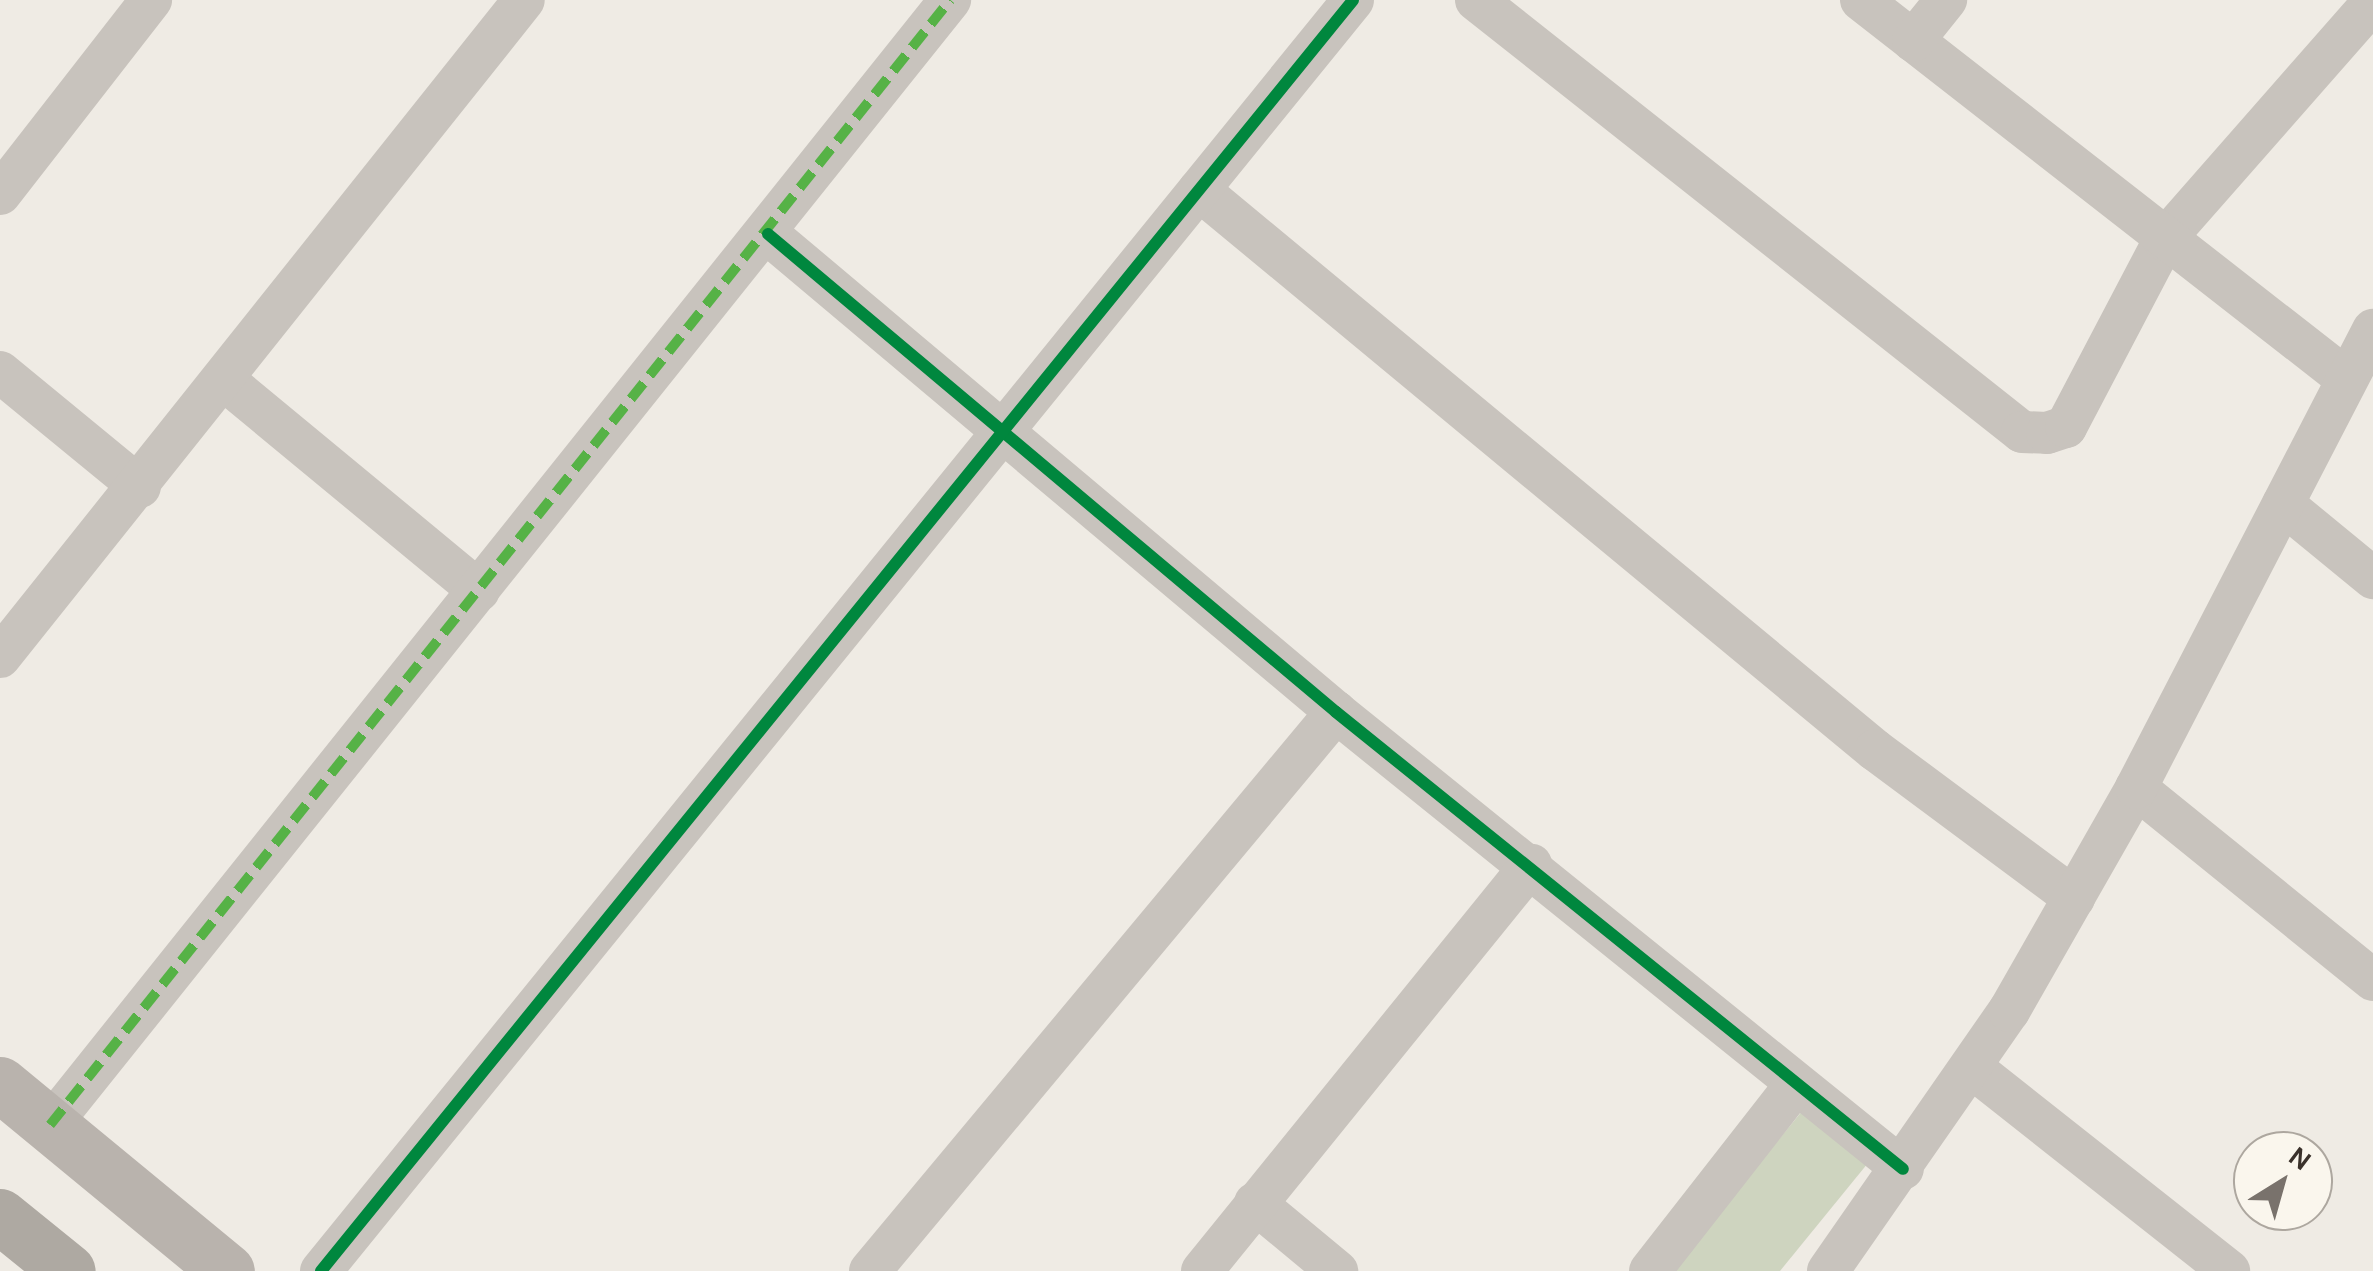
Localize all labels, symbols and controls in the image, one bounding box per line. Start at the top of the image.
north arrow [2233,1131,2333,1231]
text: N [2282,1139,2318,1177]

